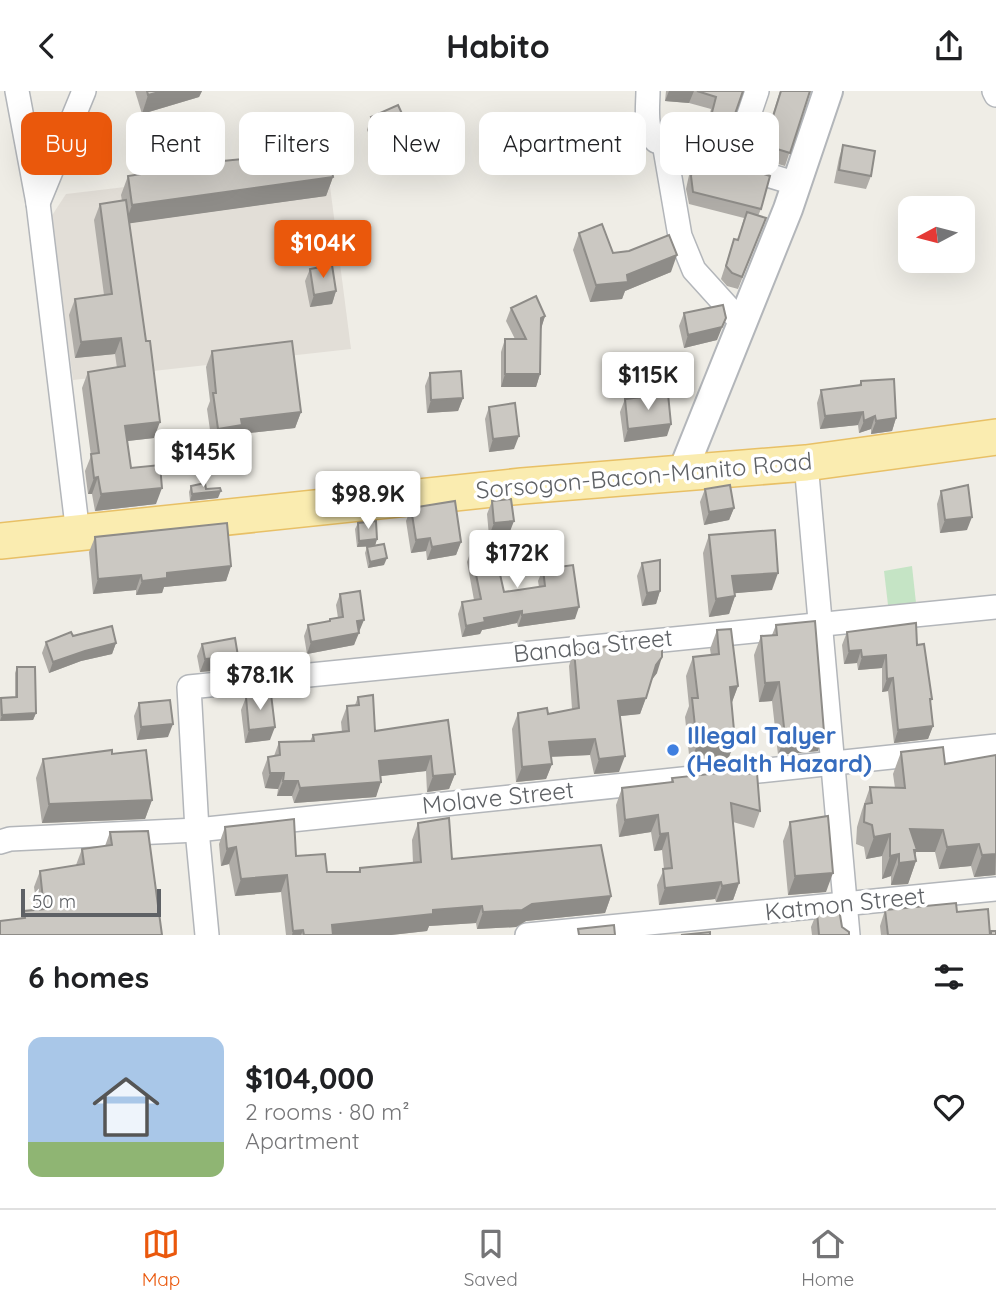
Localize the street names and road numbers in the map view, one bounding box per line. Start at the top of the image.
street label: Sorsogon-Bacon-Manito Road [474,445,813,505]
street label: Banaba Street [512,622,674,668]
street label: Molave Street [421,774,575,820]
street label: Katmon Street [763,880,927,926]

